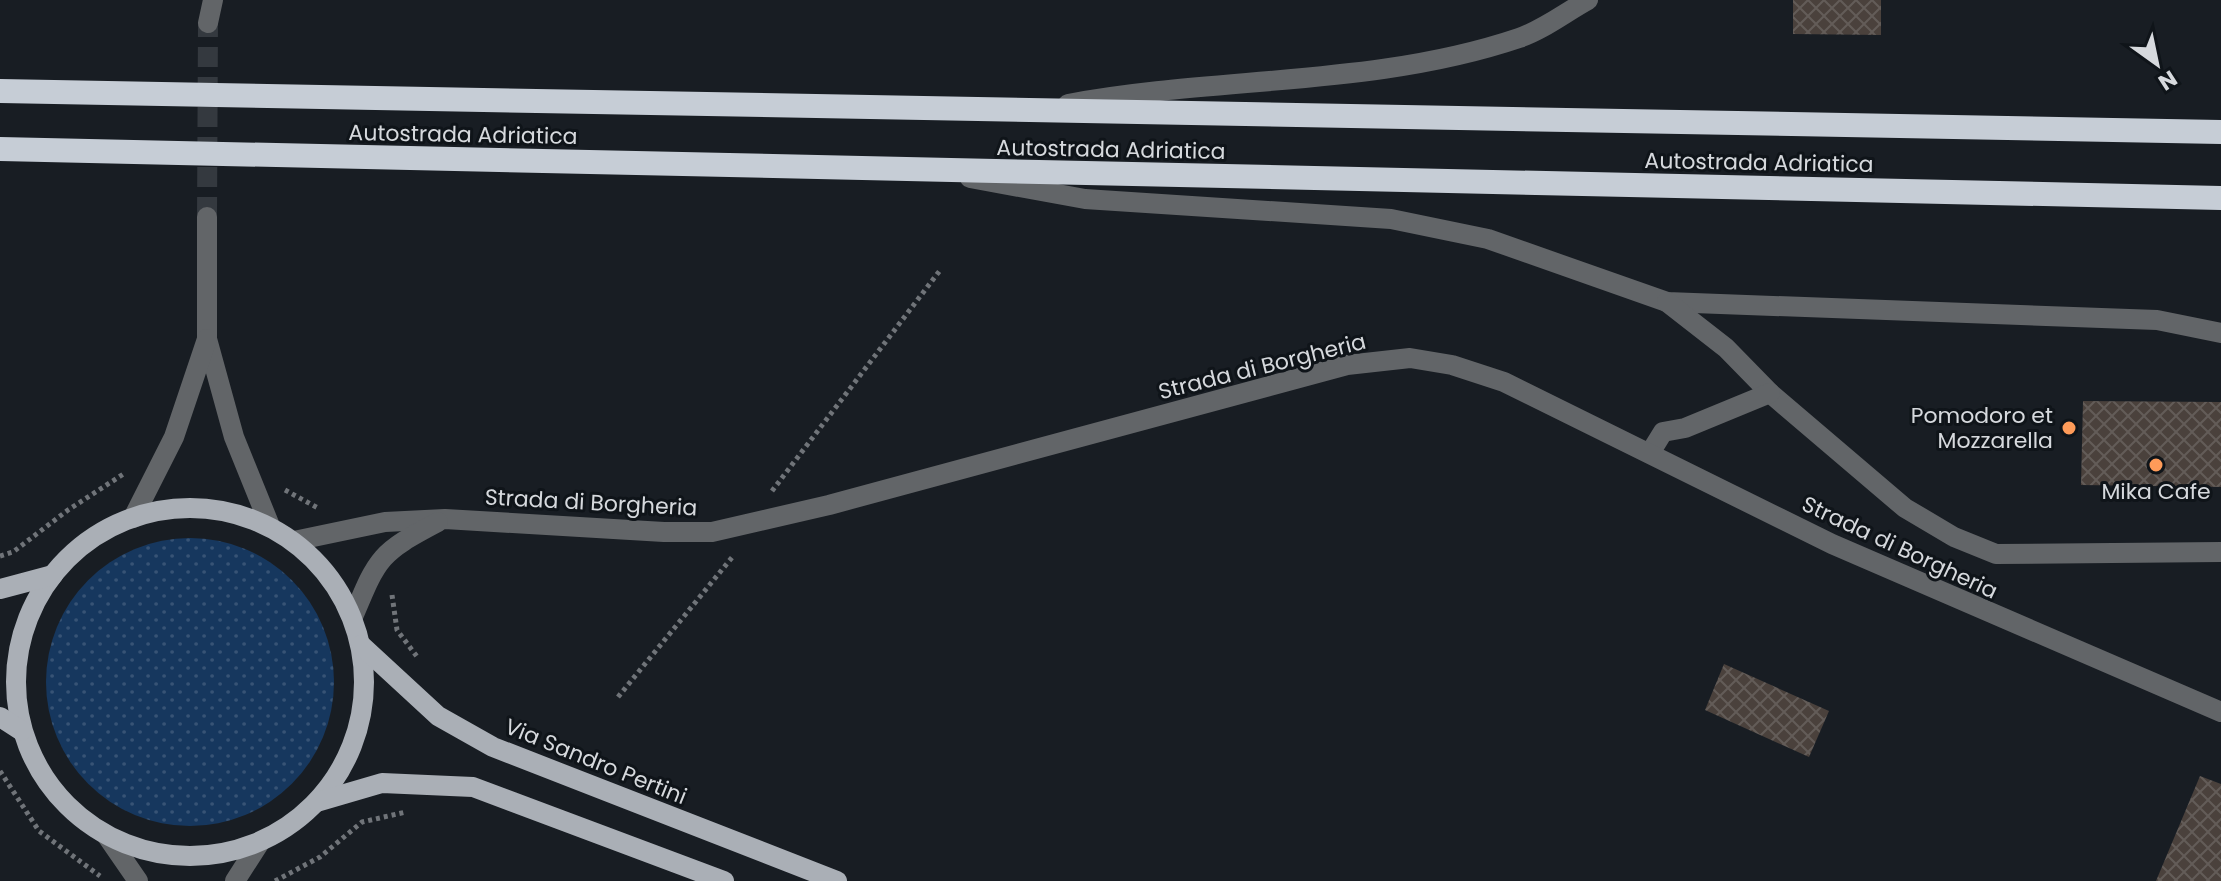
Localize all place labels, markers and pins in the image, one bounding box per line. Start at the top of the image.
place label: Pomodoro et Mozzarella [1911,400,2053,456]
marker: Pomodoro et Mozzarella [2060,419,2078,437]
marker: Mika Cafe [2147,456,2165,474]
place label: Mika Cafe [2101,476,2211,507]

